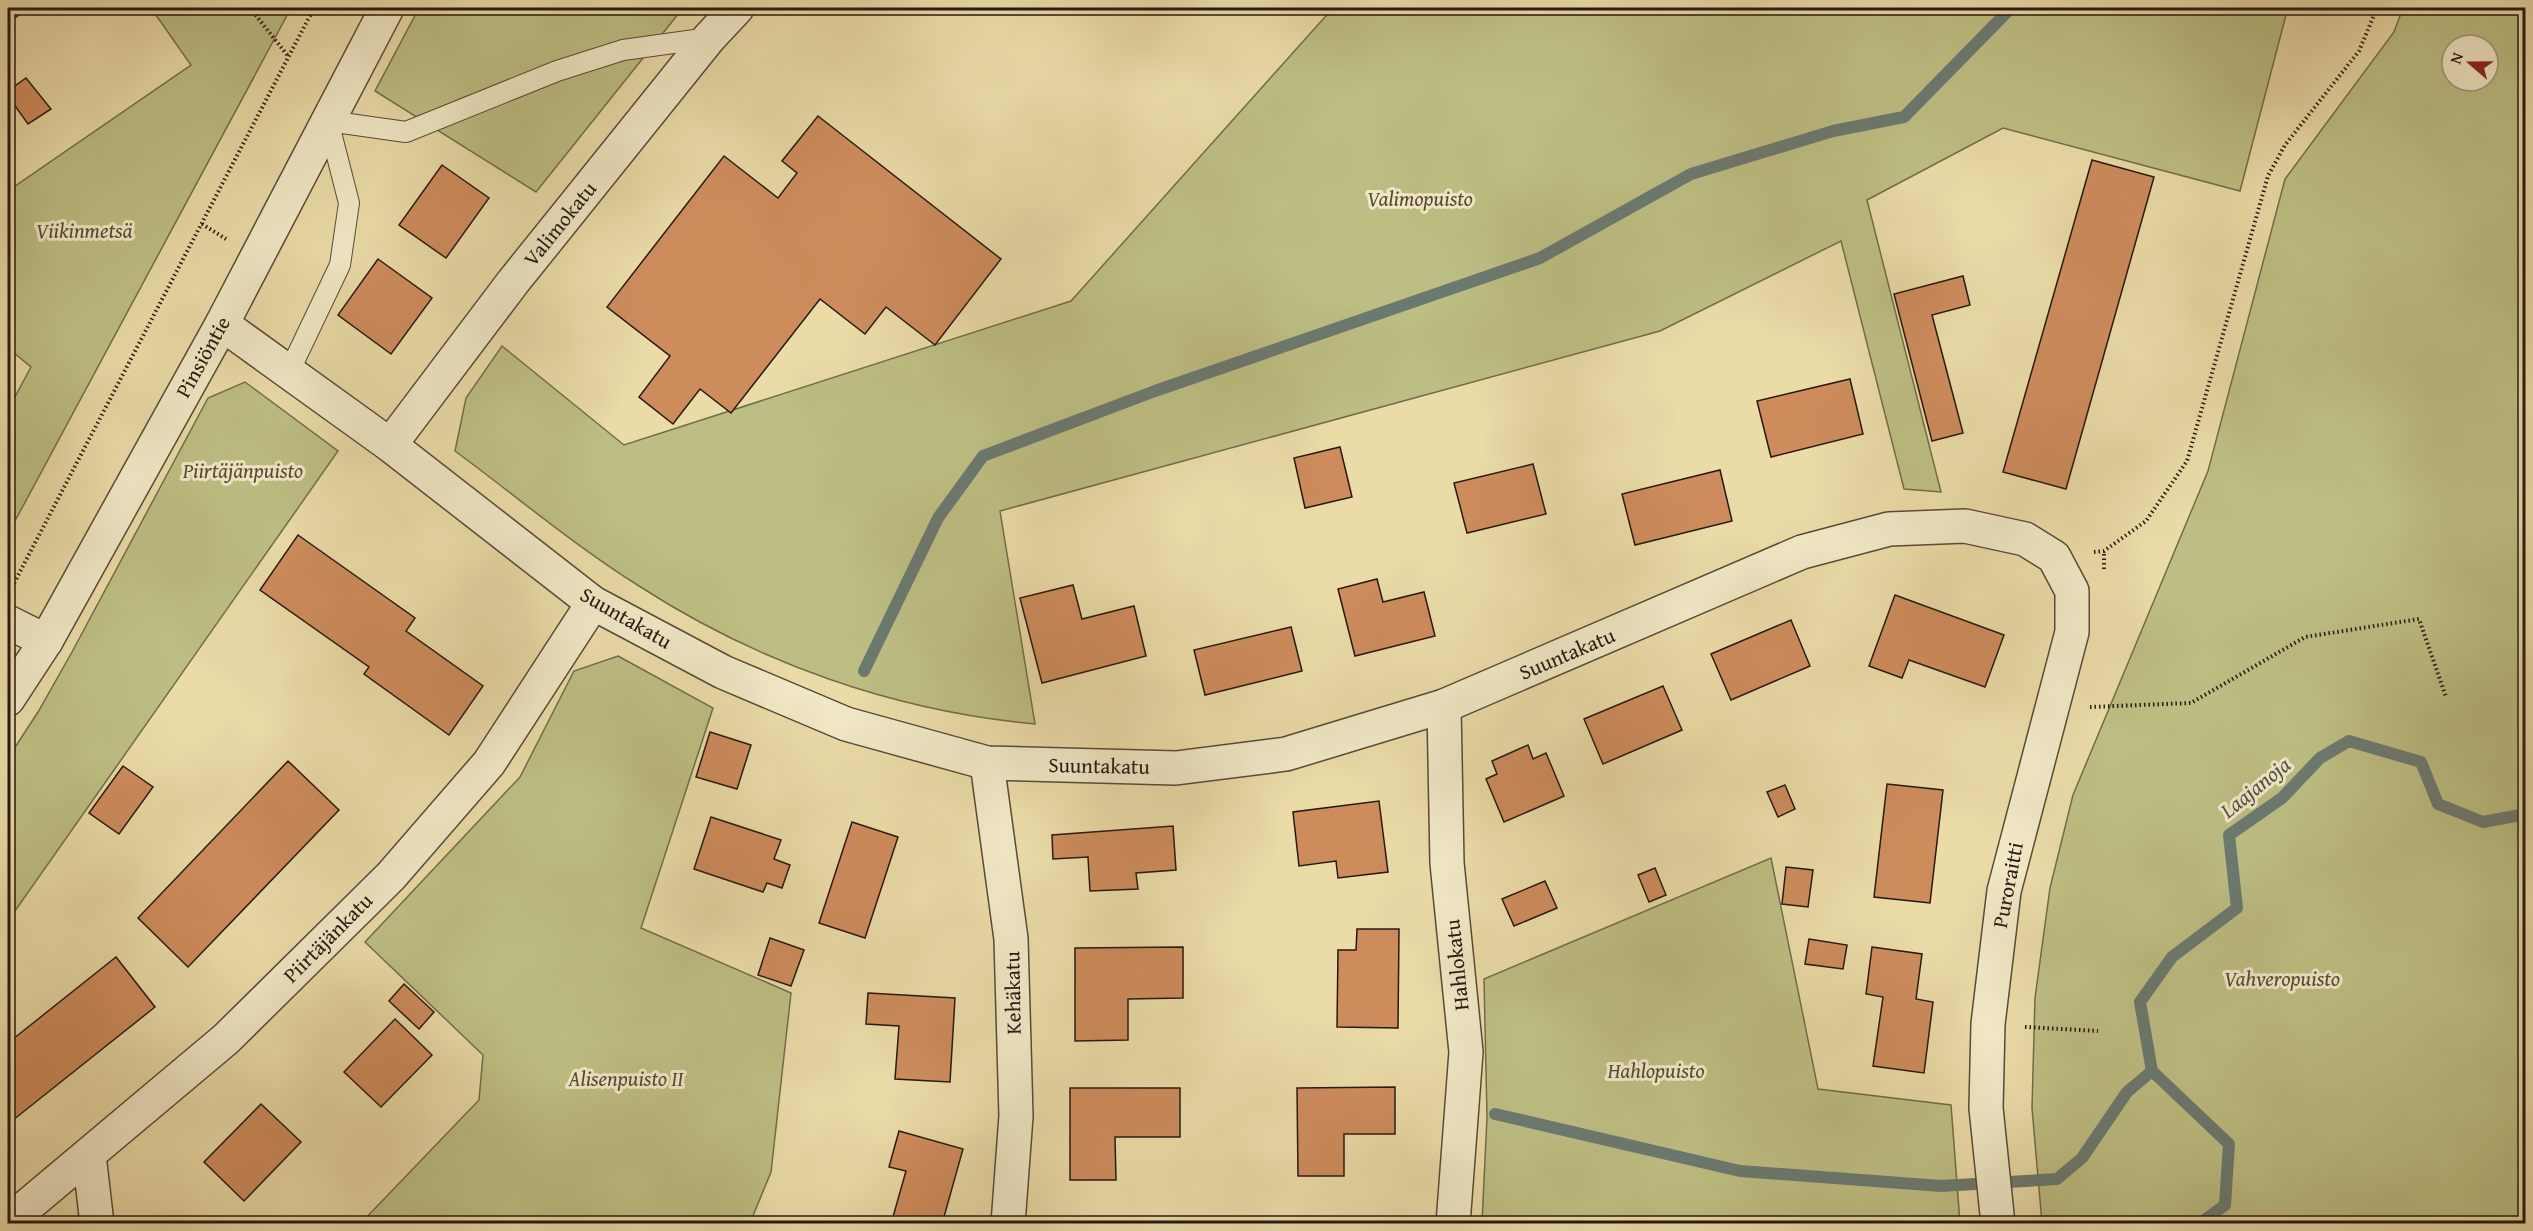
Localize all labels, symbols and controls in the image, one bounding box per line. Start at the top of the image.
north arrow [2440,33,2500,93]
text: N [2443,48,2469,67]
street label: Valimokatu [516,174,604,273]
park label: Valimopuisto [1367,183,1473,214]
park label: Viikinmetsä [36,215,133,246]
street label: Pinsiöntie [167,310,238,403]
park label: Piirtäjänpuisto [182,455,303,486]
street label: Suuntakatu [575,579,678,657]
street label: Suuntakatu [1514,619,1620,688]
street label: Suuntakatu [1048,749,1151,782]
water label: Laajanoja [2212,749,2297,826]
street label: Puroraitti [1984,839,2031,930]
street label: Piirtäjänkatu [276,885,380,990]
street label: Hahlokatu [1436,917,1477,1012]
street label: Kehäkatu [996,950,1029,1035]
park label: Vahveropuisto [2224,963,2340,994]
park label: Hahlopuisto [1607,1055,1704,1086]
park label: Alisenpuisto II [568,1063,684,1094]

